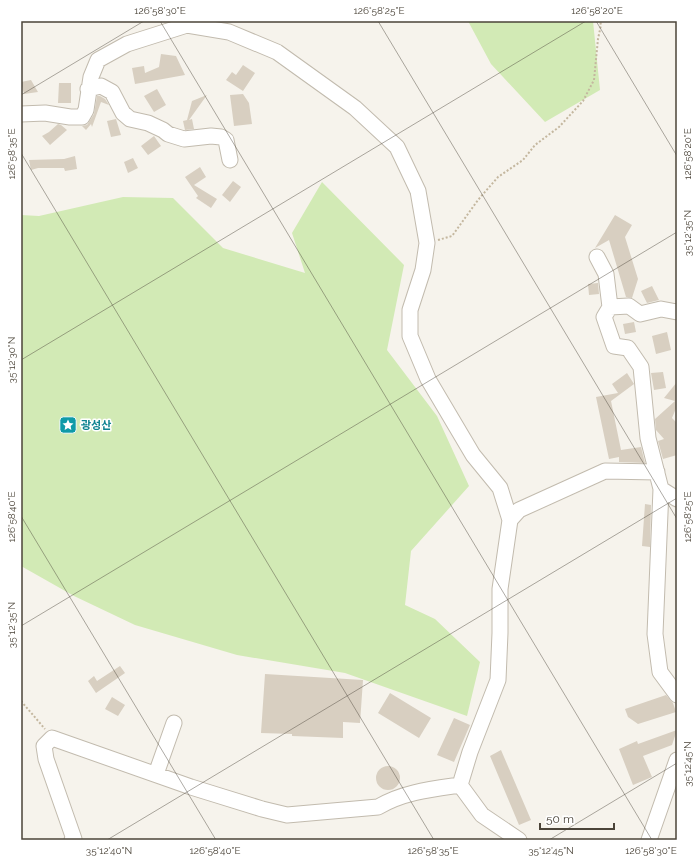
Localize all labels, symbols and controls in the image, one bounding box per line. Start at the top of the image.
text: 126°58'30"E [134,5,186,16]
text: 126°58'25"E [353,5,405,16]
text: 126°58'20"E [571,5,623,16]
text: 126°58'35"E [6,128,17,180]
text: 126°58'20"E [682,128,693,180]
text: 35°12'35"N [682,210,693,256]
text: 35°12'30"N [6,337,17,383]
place icon: 광성산 [58,415,78,435]
place label: 광성산 [81,419,111,432]
text: 126°58'40"E [6,491,17,543]
text: 126°58'25"E [682,491,693,543]
text: 35°12'35"N [6,602,17,648]
text: 35°12'45"N [682,741,693,787]
scale bar [540,805,614,831]
text: 50 m [546,812,574,826]
text: 35°12'40"N [86,845,132,856]
text: 126°58'40"E [189,845,241,856]
text: 126°58'35"E [407,845,459,856]
text: 35°12'45"N [528,845,574,856]
text: 126°58'30"E [625,845,677,856]

